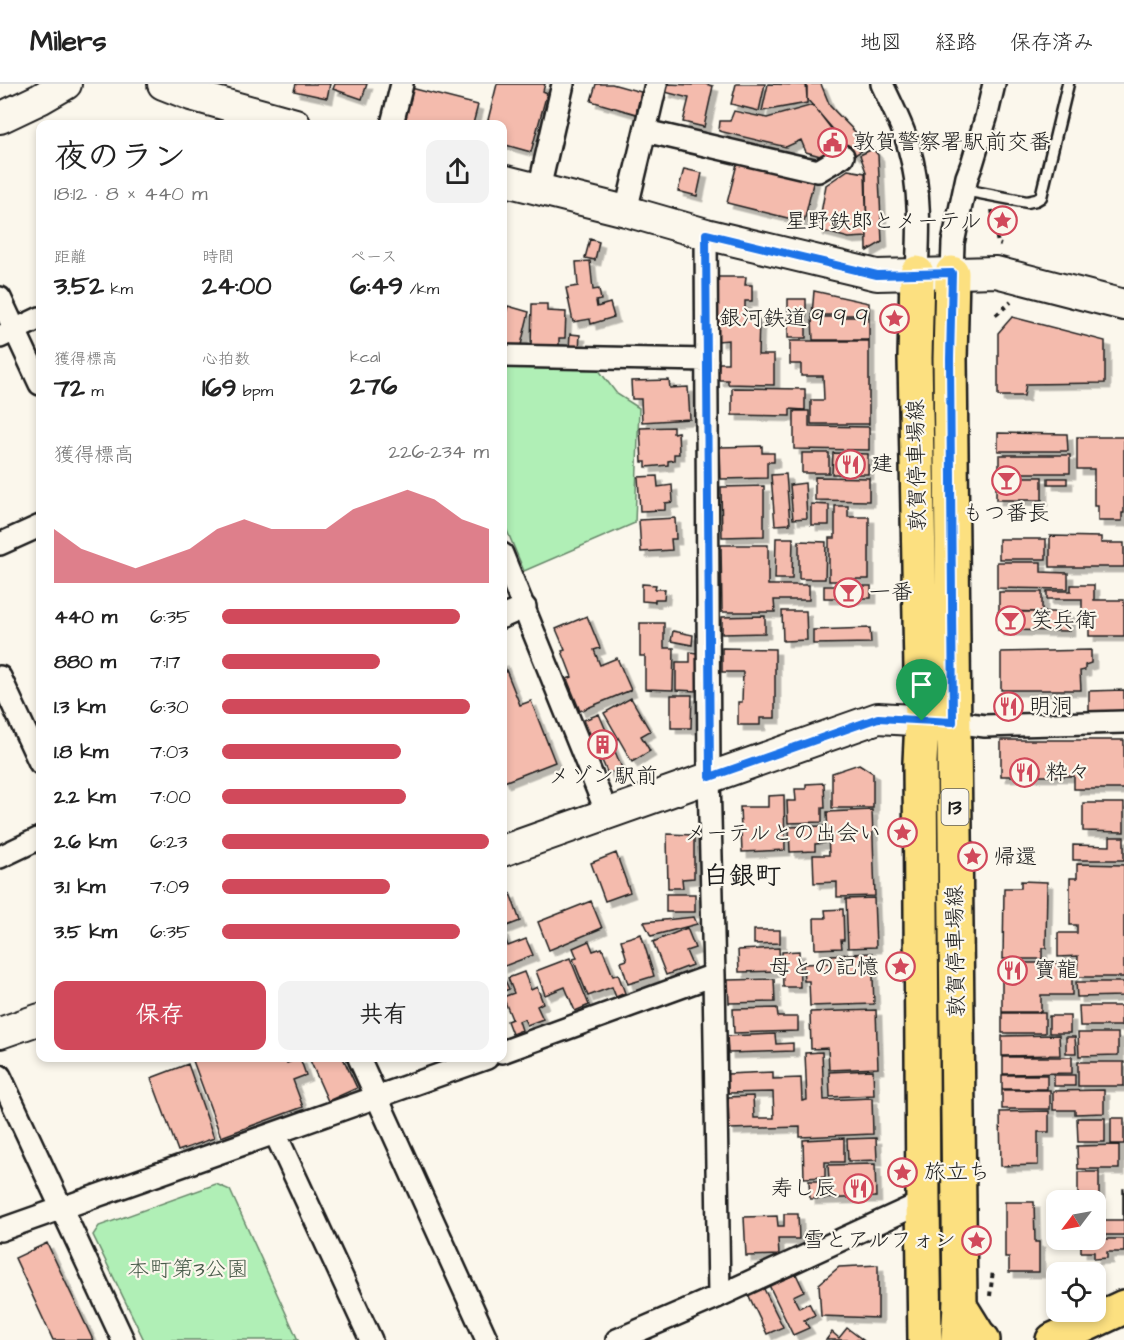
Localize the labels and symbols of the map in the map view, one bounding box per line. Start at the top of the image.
public building icon: 敦賀警察署駅前交番 [816,126,848,158]
place label: 敦賀警察署駅前交番 [853,127,1051,158]
place icon: 星野鉄郎とメーテル [987,205,1019,237]
place label: 星野鉄郎とメーテル [785,206,982,237]
place icon: 銀河鉄道９９９ [878,302,910,334]
place label: 銀河鉄道９９９ [719,303,873,334]
street label: 敦賀停車場線 [900,399,934,531]
restaurant icon: 建 [834,448,866,480]
place label: 建 [871,449,893,480]
bar icon: もつ番長 [990,465,1022,497]
place label: もつ番長 [962,498,1050,529]
bar icon: 一番 [832,576,864,608]
place label: 一番 [869,577,913,608]
bar icon: 笑兵衛 [994,604,1026,636]
place label: 笑兵衛 [1031,605,1097,636]
pin [896,659,947,721]
restaurant icon: 明洞 [992,690,1024,722]
place label: 明洞 [1029,691,1073,722]
building icon: メゾン駅前 [587,728,619,760]
restaurant icon: 粋々 [1009,756,1041,788]
place label: 粋々 [1046,757,1090,788]
place label: メゾン駅前 [548,761,658,792]
road number: 13 [942,789,968,825]
place icon: メーテルとの出会い [886,817,918,849]
place label: メーテルとの出会い [684,818,881,849]
place icon: 帰還 [956,841,988,873]
place label: 帰還 [993,842,1037,873]
district label: 白銀町 [703,858,781,894]
street label: 敦賀停車場線 [939,885,973,1017]
place icon: 母との記憶 [884,951,916,983]
place label: 母との記憶 [769,952,879,983]
restaurant icon: 寶龍 [997,954,1029,986]
place label: 寶龍 [1034,955,1078,986]
place icon: 旅立ち [887,1156,919,1188]
place label: 旅立ち [924,1157,990,1188]
restaurant icon: 寿し辰 [842,1172,874,1204]
place label: 寿し辰 [771,1173,837,1204]
north arrow [1046,1190,1106,1250]
place icon: 雪とアルフォン [961,1224,993,1256]
place label: 雪とアルフォン [803,1225,956,1256]
park label: 本町第3公園 [127,1254,249,1285]

